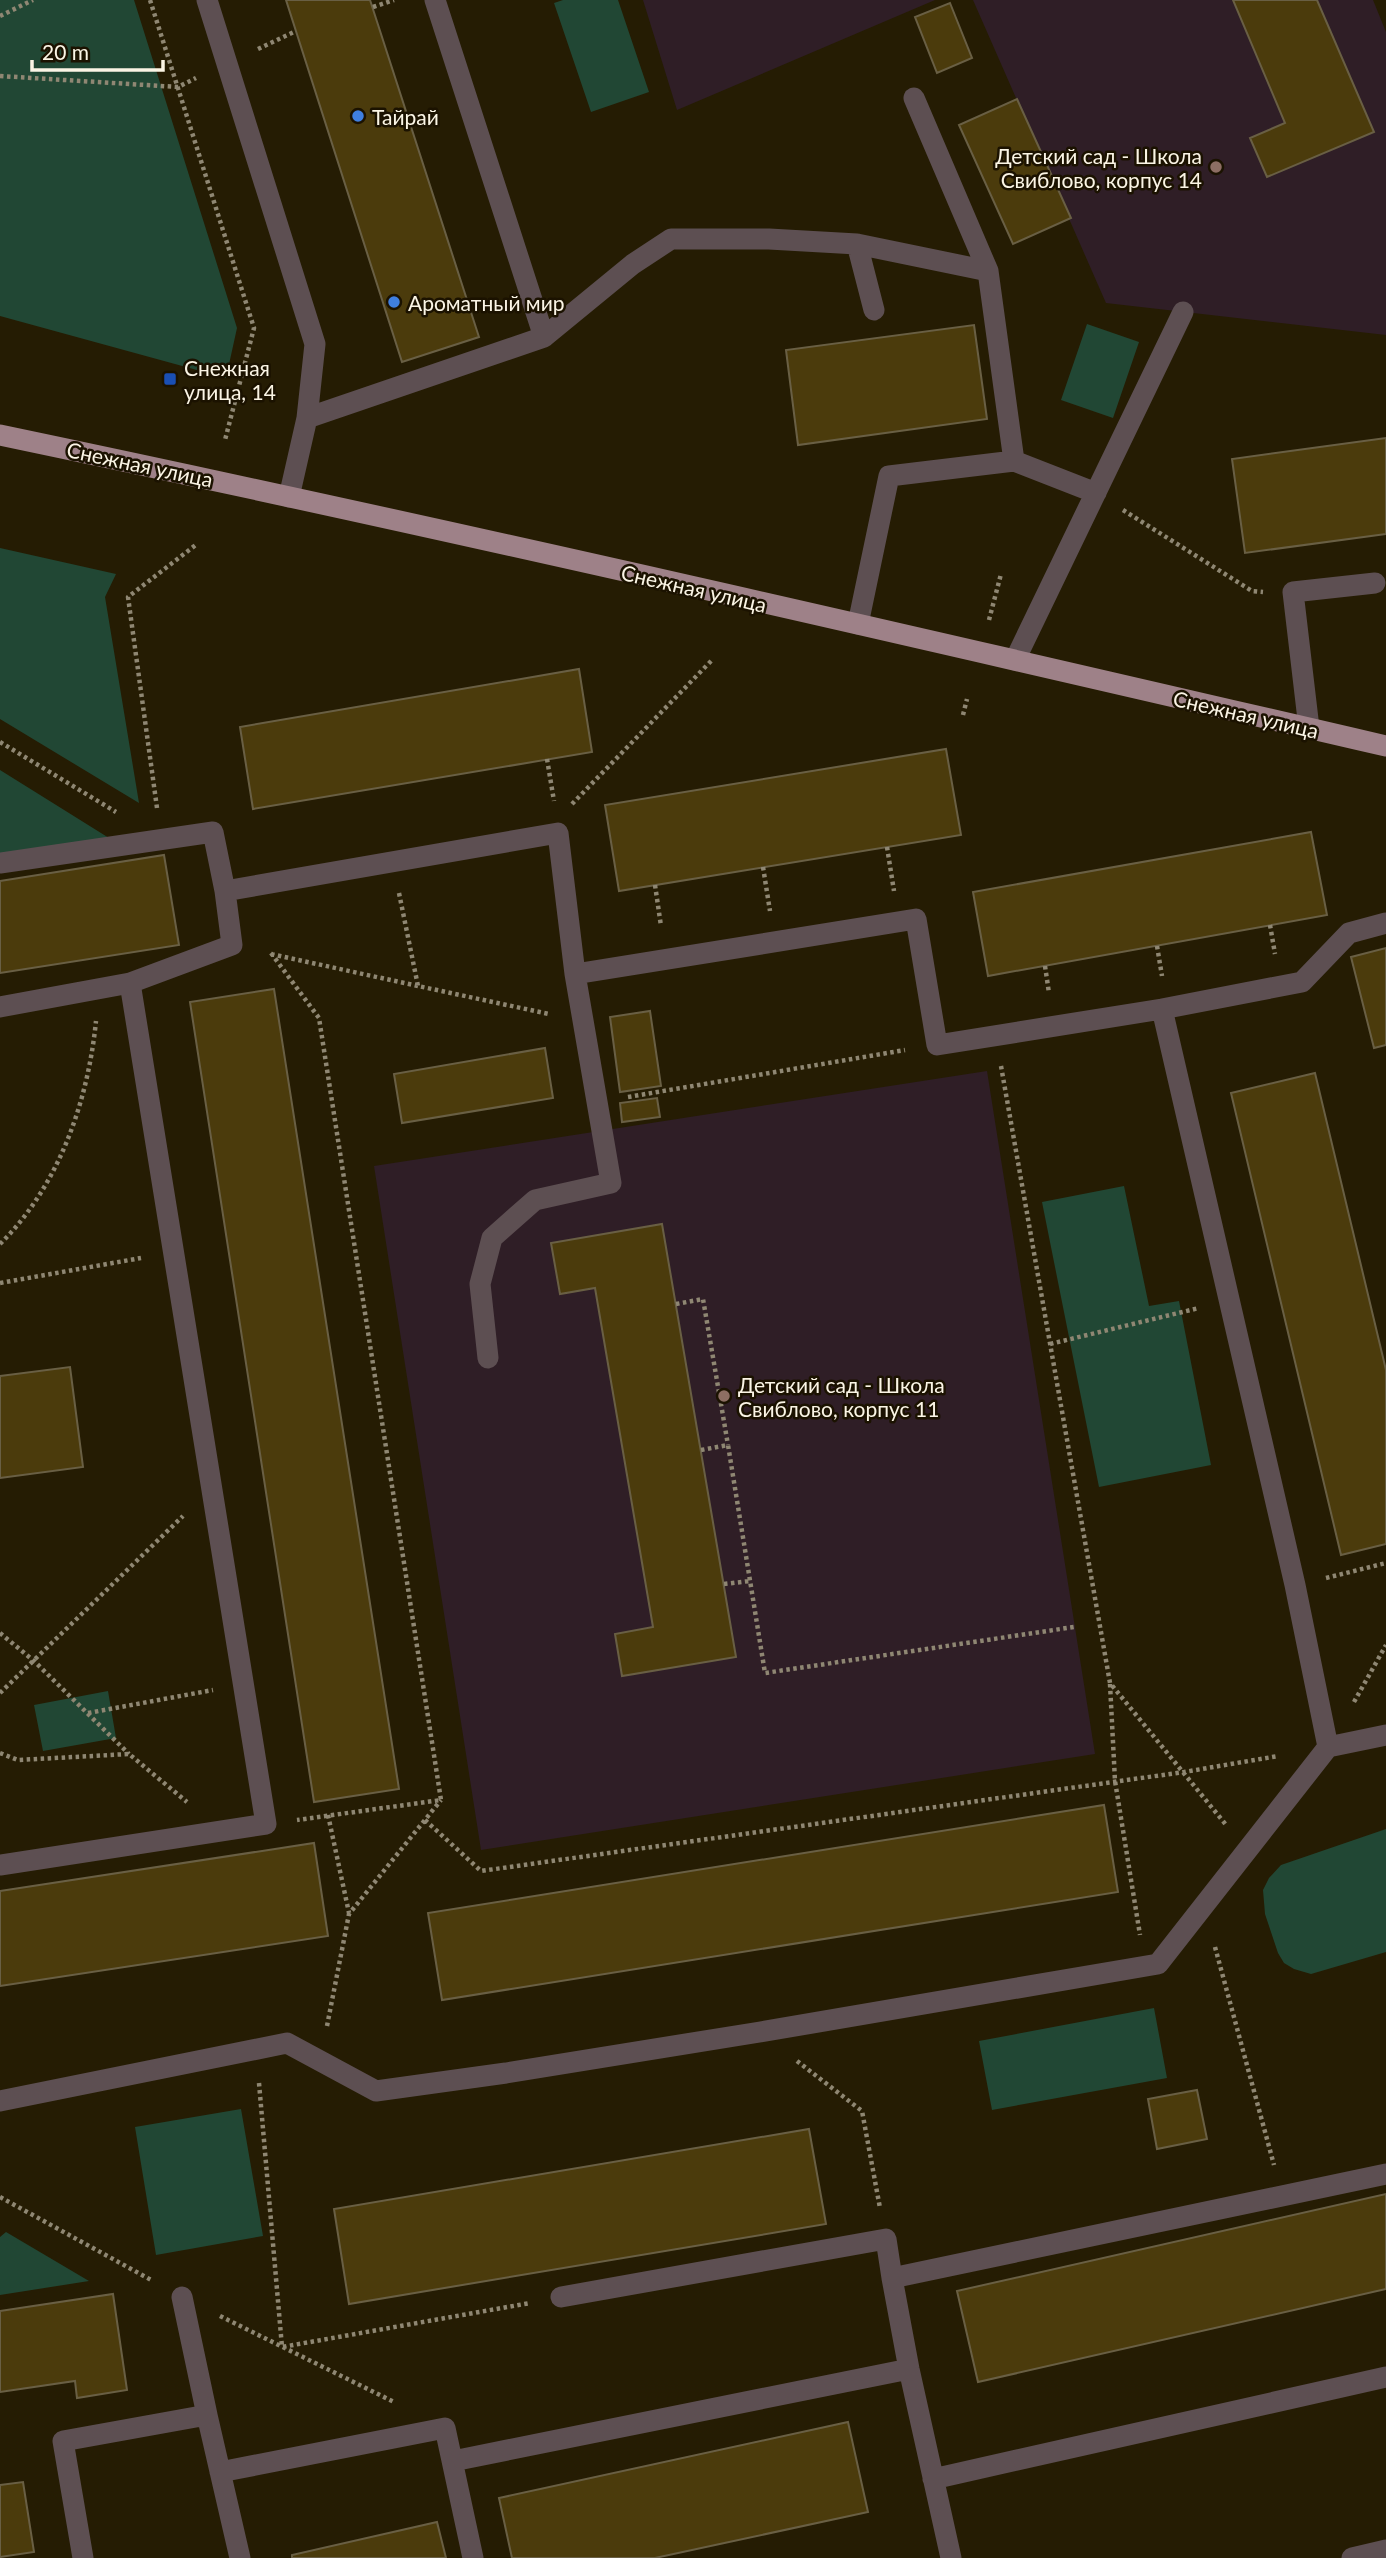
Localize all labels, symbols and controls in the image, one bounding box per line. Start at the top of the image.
scale bar [32,28,163,72]
text: 20 m [42,39,89,64]
place label: Тайрай [372,104,439,129]
marker: Тайрай [350,108,366,124]
place label: Детский сад - Школа Свиблово, корпус 14 [995,143,1202,192]
marker: Детский сад - Школа Свиблово, корпус 14 [1208,159,1224,175]
place label: Ароматный мир [408,290,565,315]
marker: Ароматный мир [386,294,402,310]
place label: Снежная улица, 14 [184,355,276,404]
marker: Снежная улица, 14 [162,371,178,387]
street label: Снежная улица [65,436,215,492]
street label: Снежная улица [619,559,769,617]
street label: Снежная улица [1171,685,1321,743]
place label: Детский сад - Школа Свиблово, корпус 11 [738,1372,945,1421]
marker: Детский сад - Школа Свиблово, корпус 11 [716,1388,732,1404]

